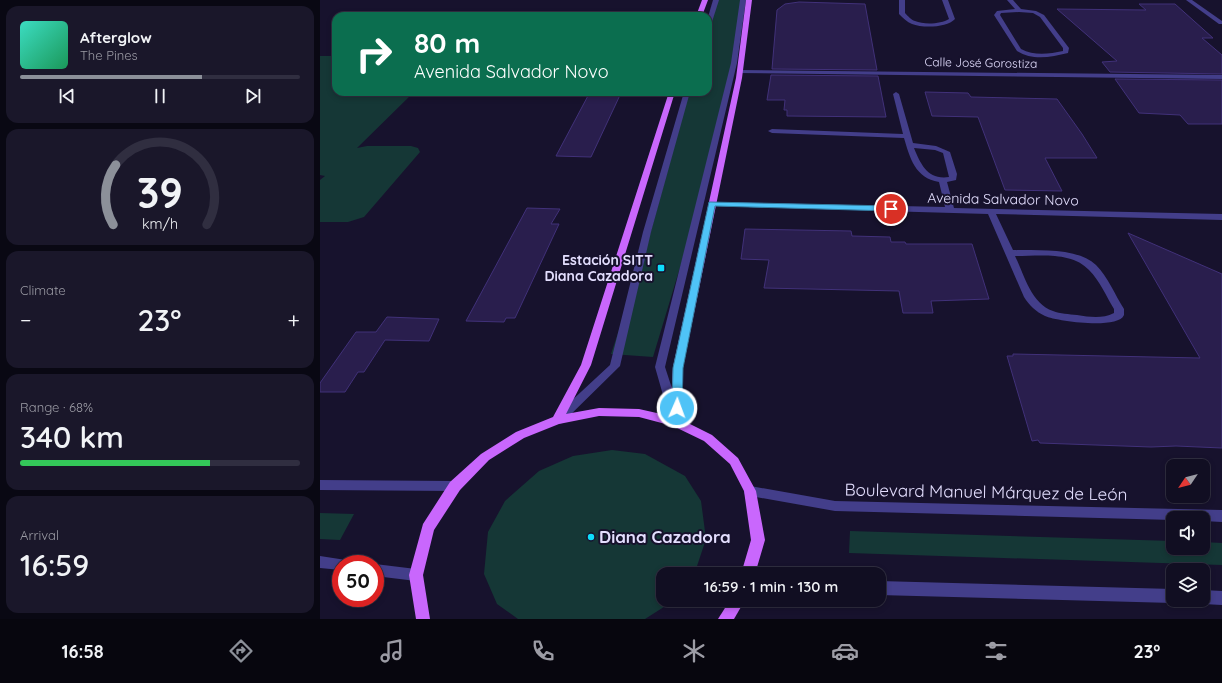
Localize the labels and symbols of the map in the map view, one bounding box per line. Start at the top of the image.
street label: Calle José Gorostiza [924,54,1038,71]
street label: Avenida Salvador Novo [927,189,1079,209]
pin [874,192,908,226]
place label: Estación SITT Diana Cazadora [544,251,653,285]
marker: Estación SITT Diana Cazadora [656,263,666,273]
position arrow [656,387,698,429]
north arrow [1166,459,1210,503]
street label: Boulevard Manuel Márquez de León [844,479,1128,504]
place label: Diana Cazadora [599,526,731,547]
marker: Diana Cazadora [586,532,596,542]
speed limit sign: 50 [332,555,384,607]

